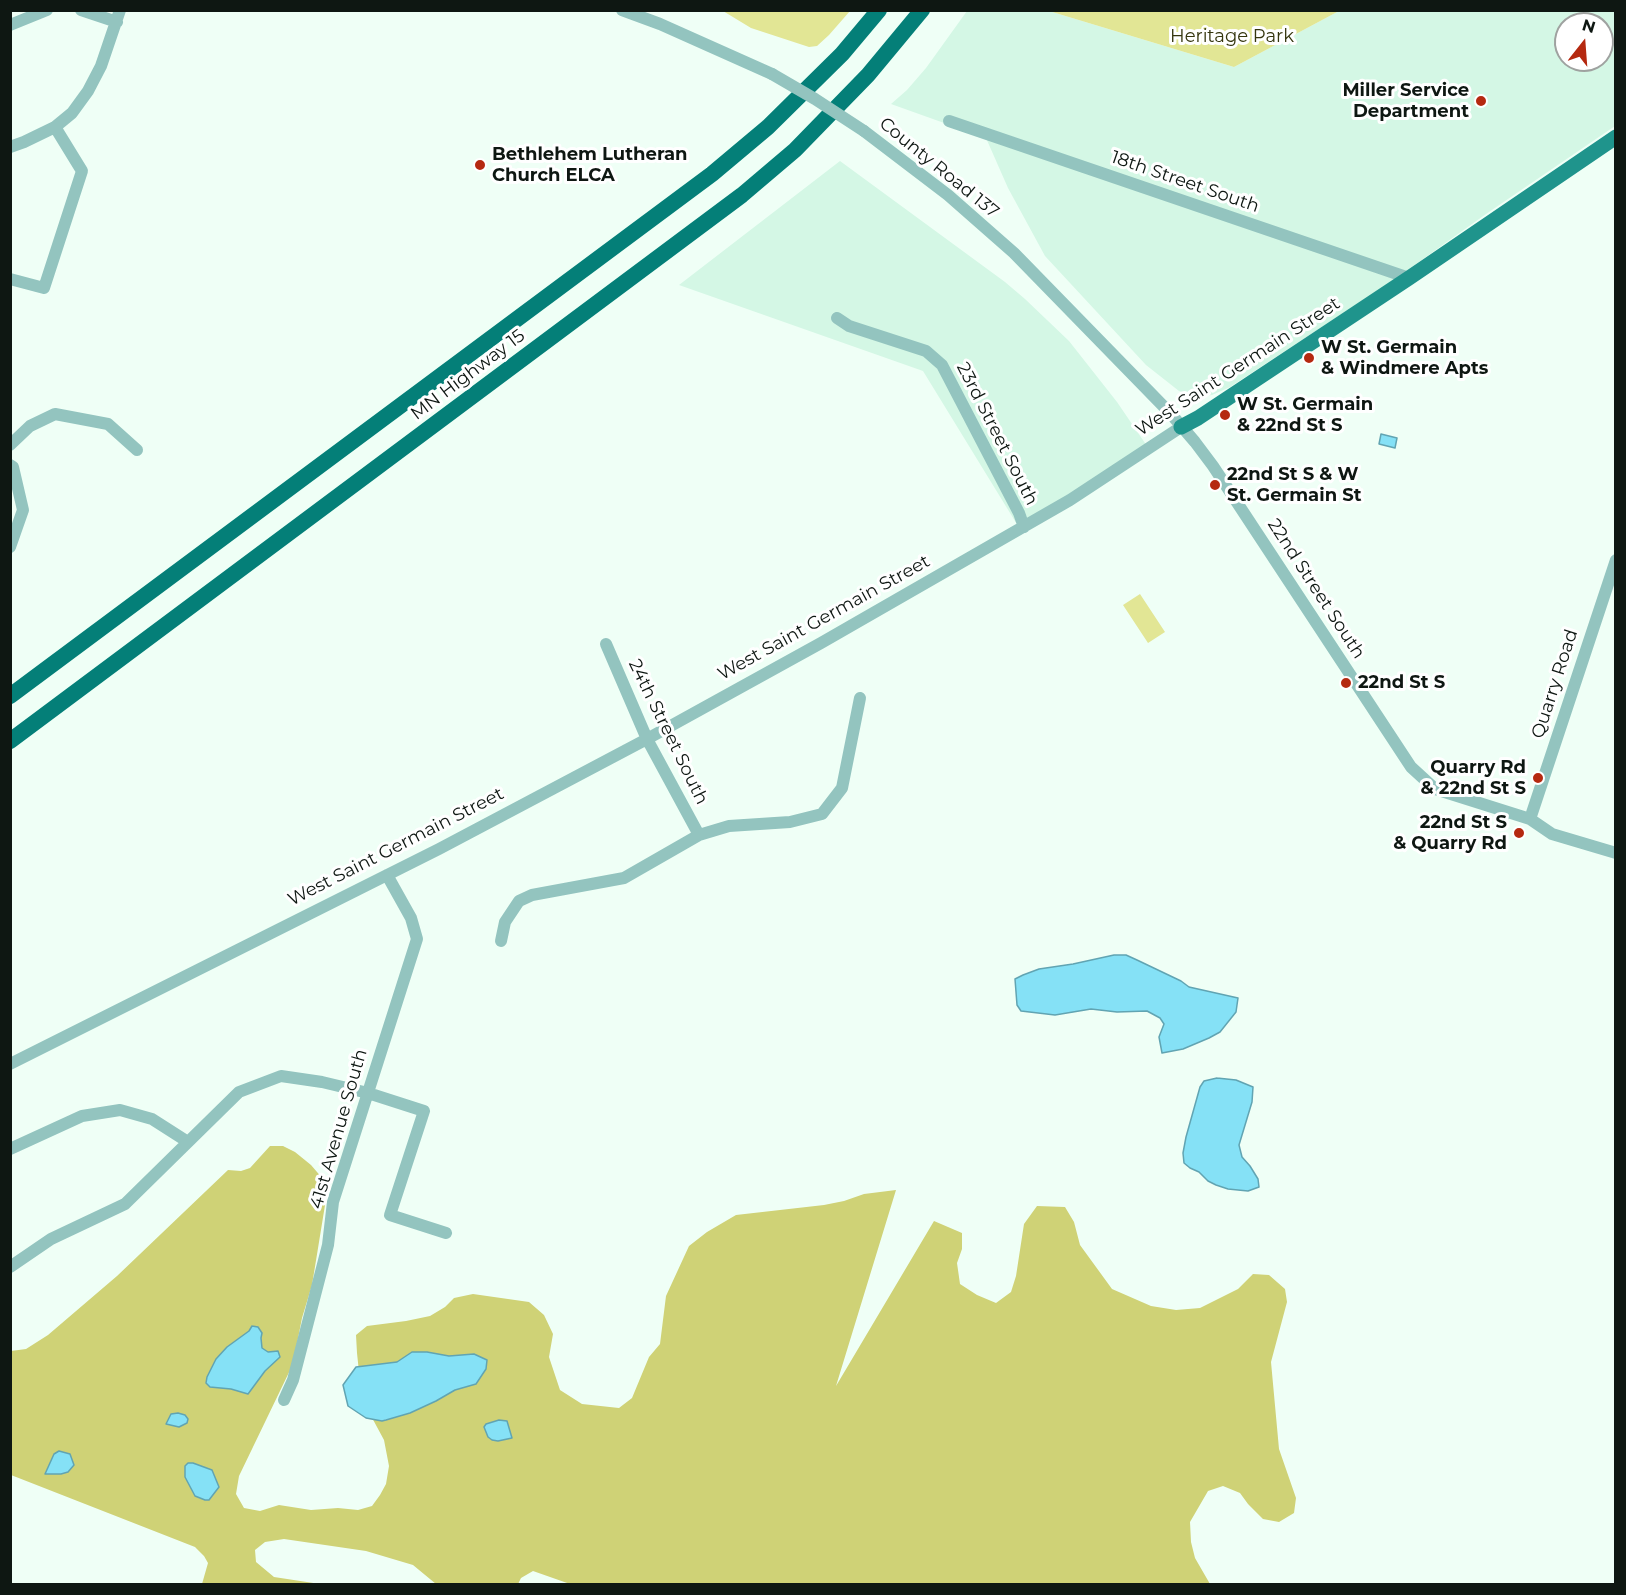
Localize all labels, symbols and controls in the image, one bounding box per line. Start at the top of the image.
north arrow [1554,12,1614,72]
text: N [1580,15,1598,37]
park label: Heritage Park [1170,26,1294,48]
place label: Miller Service Department [1342,80,1469,122]
marker: Miller Service Department [1474,94,1488,108]
street label: County Road 137 [875,113,1003,223]
place label: Bethlehem Lutheran Church ELCA [492,144,687,186]
street label: 18th Street South [1108,147,1262,217]
marker: Bethlehem Lutheran Church ELCA [473,158,487,172]
street label: West Saint Germain Street [1132,293,1344,441]
street label: MN Highway 15 [407,325,529,425]
place label: W St. Germain & Windmere Apts [1321,337,1488,380]
marker: W St. Germain & Windmere Apts [1302,351,1316,365]
street label: 23rd Street South [952,359,1042,509]
place label: W St. Germain & 22nd St S [1237,394,1373,436]
marker: W St. Germain & 22nd St S [1218,408,1232,422]
place label: 22nd St S & W St. Germain St [1227,464,1361,506]
marker: 22nd St S & W St. Germain St [1208,478,1222,492]
street label: 22nd Street South [1263,515,1369,663]
street label: West Saint Germain Street [714,551,934,685]
street label: Quarry Road [1527,627,1583,741]
street label: 24th Street South [623,656,713,808]
place label: 22nd St S [1358,672,1445,694]
marker: 22nd St S [1339,676,1353,690]
place label: Quarry Rd & 22nd St S [1421,757,1526,800]
marker: Quarry Rd & 22nd St S [1531,771,1545,785]
street label: West Saint Germain Street [285,783,507,911]
place label: 22nd St S & Quarry Rd [1393,812,1507,854]
marker: 22nd St S & Quarry Rd [1512,826,1526,840]
street label: 41st Avenue South [306,1047,372,1211]

